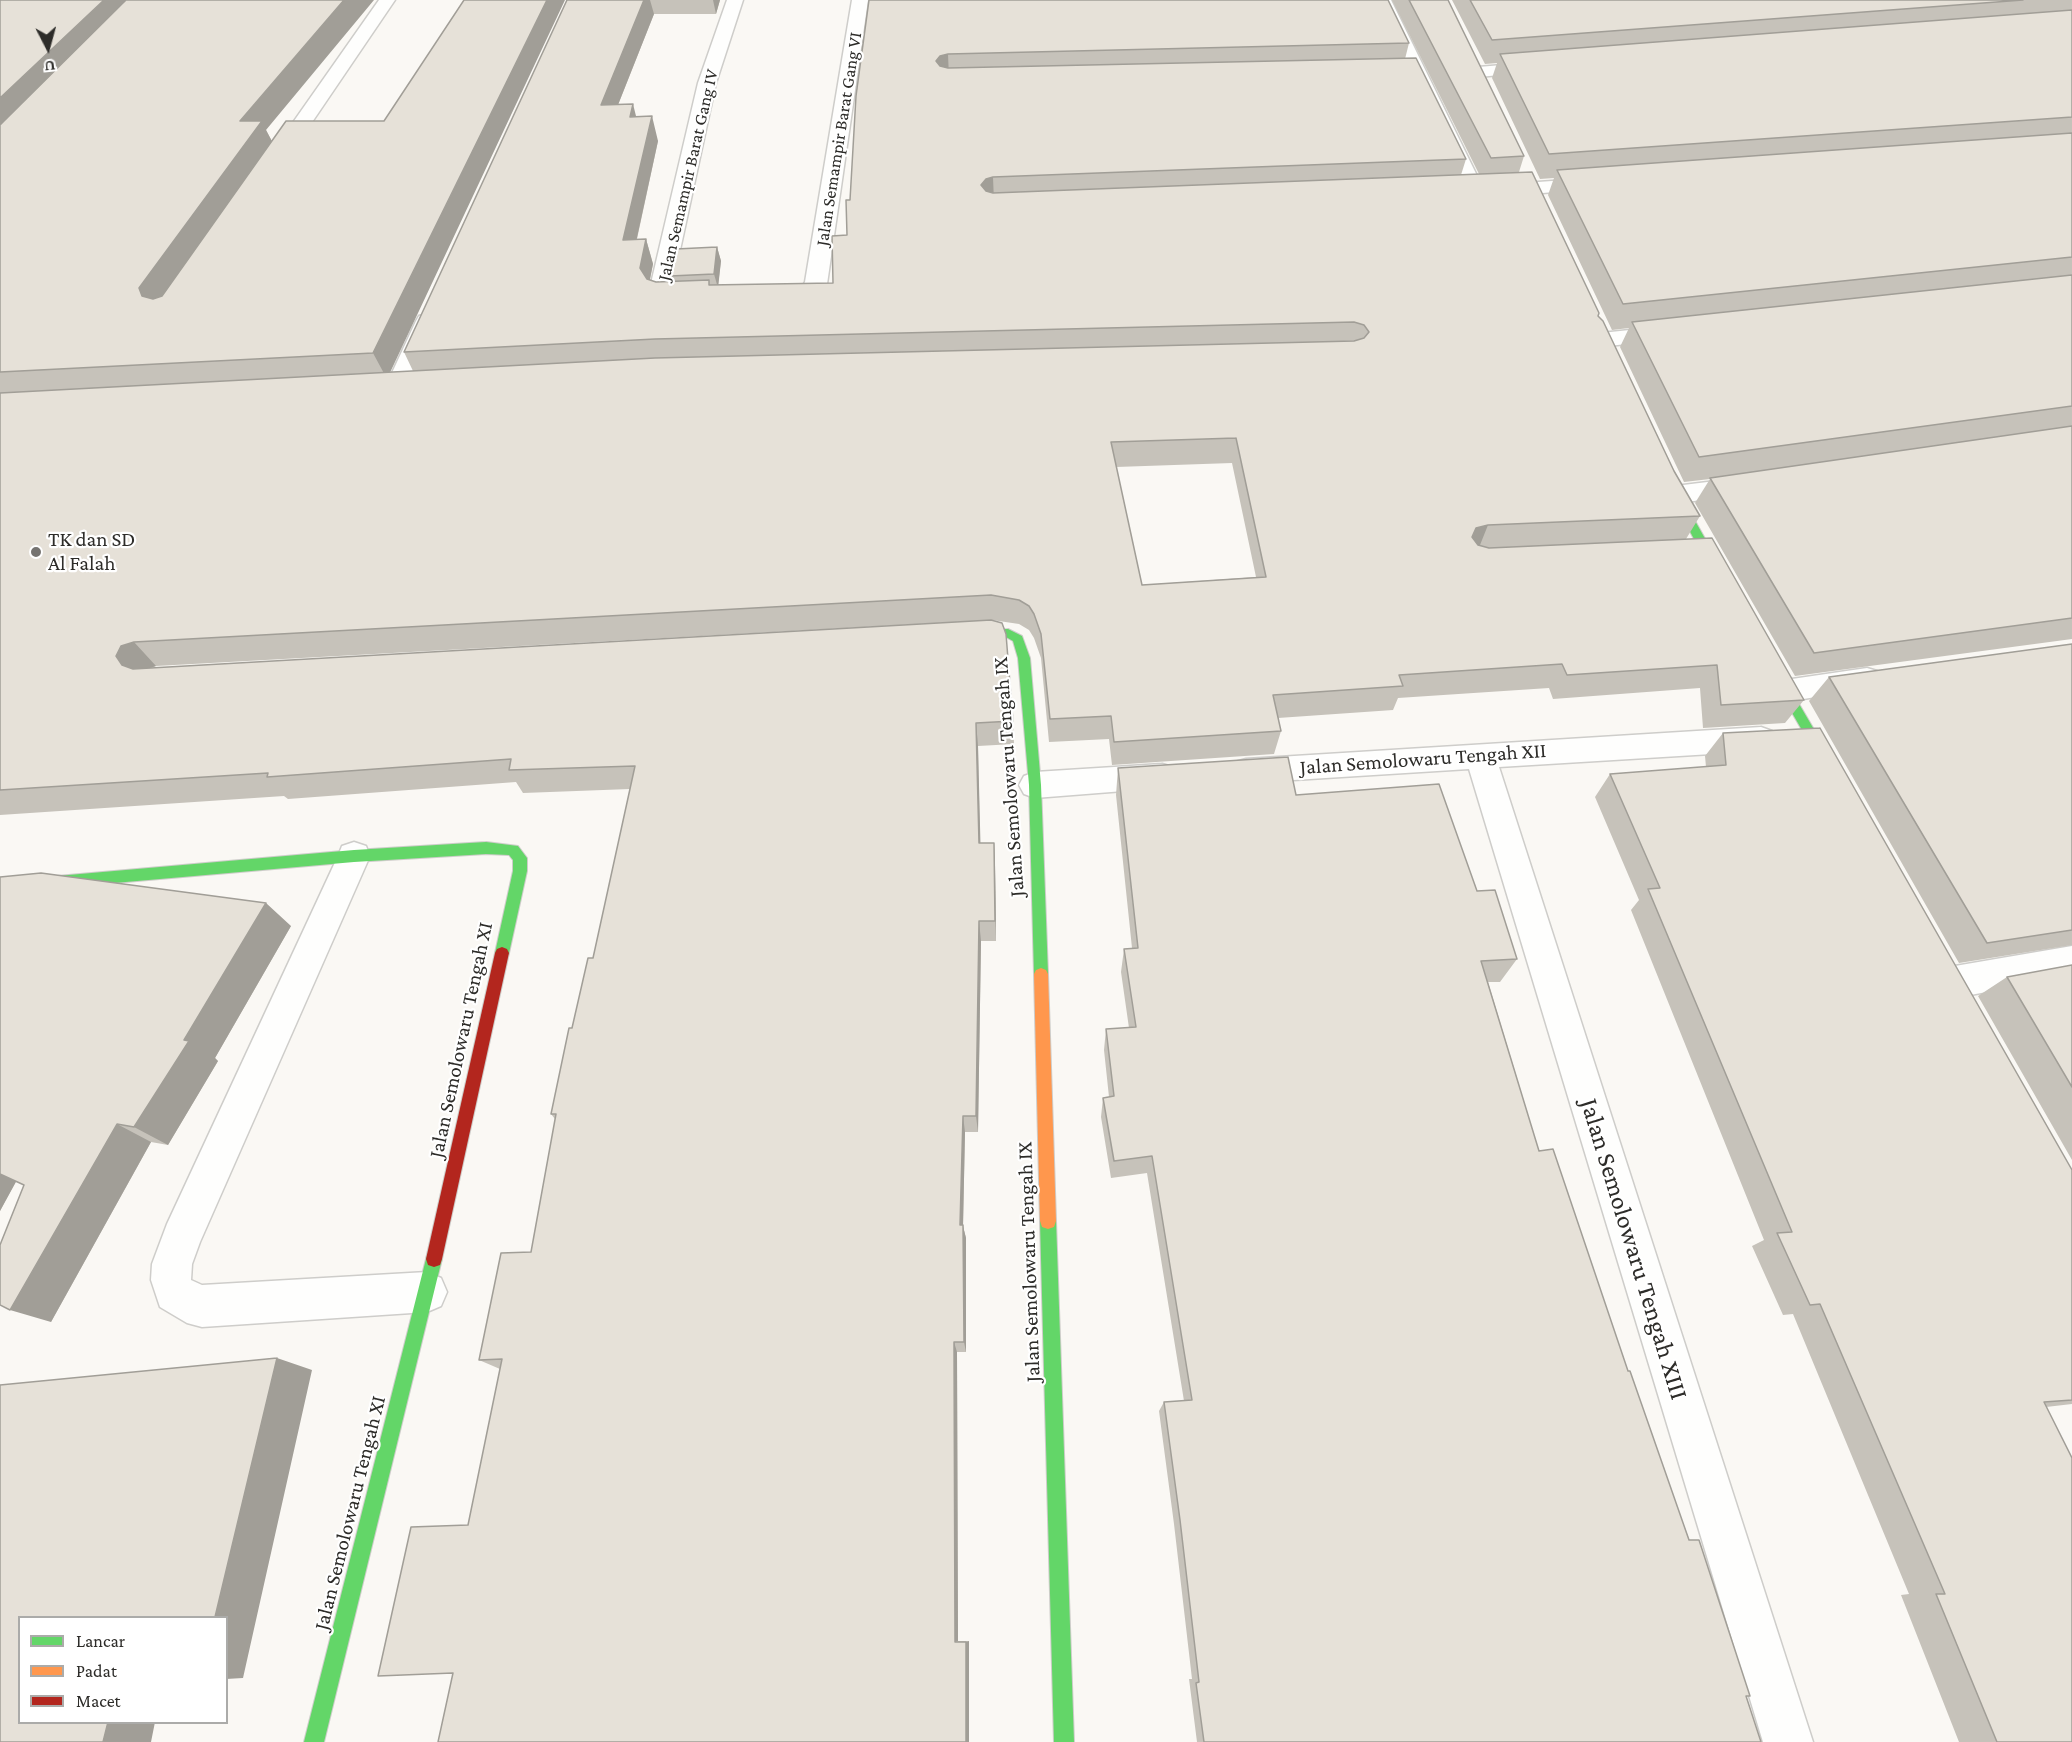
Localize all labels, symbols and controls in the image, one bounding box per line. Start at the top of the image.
north arrow [18,18,78,78]
street label: Jalan Semampir Barat Gang VI [811,30,867,248]
text: U [44,57,56,75]
street label: Jalan Semampir Barat Gang IV [653,67,723,283]
place label: TK dan SD Al Falah [48,527,135,577]
marker: TK dan SD Al Falah [29,545,43,559]
street label: Jalan Semolowaru Tengah IX [988,656,1030,898]
street label: Jalan Semolowaru Tengah XII [1299,738,1547,780]
street label: Jalan Semolowaru Tengah XI [424,920,498,1160]
street label: Jalan Semolowaru Tengah XIII [1573,1094,1695,1404]
street label: Jalan Semolowaru Tengah IX [1012,1141,1046,1383]
street label: Jalan Semolowaru Tengah XI [309,1393,391,1633]
legend [18,1616,228,1724]
text: Lancar [76,1631,125,1651]
text: Padat [76,1661,117,1681]
text: Macet [76,1691,121,1711]

